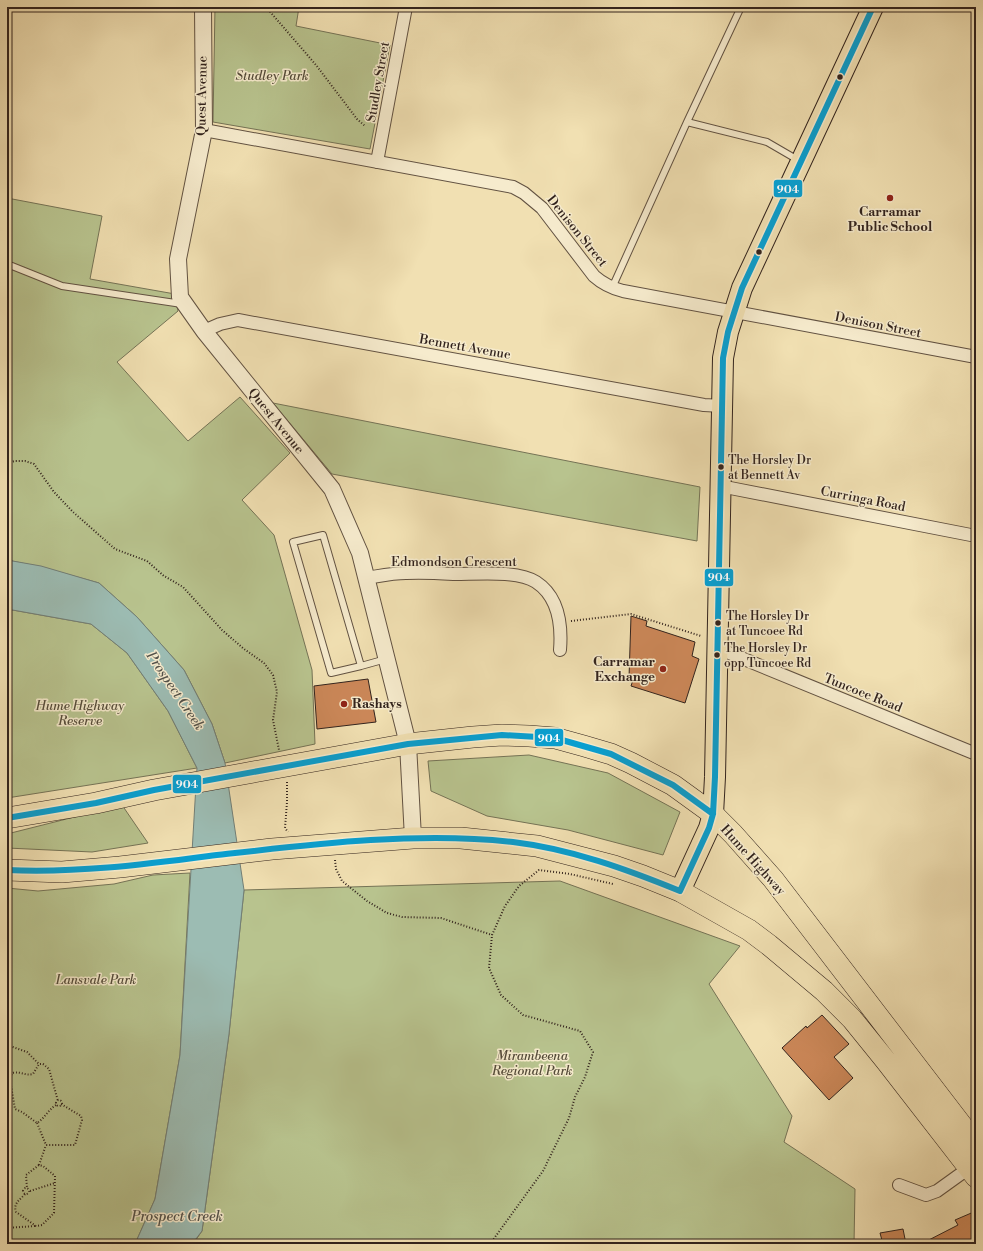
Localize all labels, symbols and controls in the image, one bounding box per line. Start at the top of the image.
street label: Studley Street [363,40,393,124]
street label: Quest Avenue [193,55,211,136]
park label: Studley Park [235,68,309,84]
unlabelled marker [835,72,845,82]
line badge: 904 [773,179,803,198]
text: 904 [777,183,799,197]
street label: Denison Street [543,192,611,270]
marker: Carramar Public School [885,193,895,203]
place label: Carramar Public School [848,204,933,235]
unlabelled marker [754,247,764,257]
street label: Denison Street [834,309,923,341]
street label: Bennett Avenue [417,331,512,363]
street label: Quest Avenue [245,385,308,457]
place label: The Horsley Dr at Bennett Av [728,453,811,483]
marker: The Horsley Dr at Bennett Av [716,462,726,472]
street label: Curringa Road [819,483,907,515]
street label: Edmondson Crescent [391,554,517,570]
line badge: 904 [704,568,734,587]
text: 904 [708,571,730,585]
place label: The Horsley Dr at Tuncoee Rd [726,609,809,639]
marker: The Horsley Dr at Tuncoee Rd [713,618,723,628]
place label: The Horsley Dr opp Tuncoee Rd [724,641,811,671]
water label: Prospect Creek [141,647,208,734]
marker: The Horsley Dr opp Tuncoee Rd [712,650,722,660]
place label: Carramar Exchange [593,654,655,685]
marker: Carramar Exchange [658,664,668,674]
street label: Tuncoee Road [821,670,905,716]
place label: Rashays [352,696,402,712]
park label: Hume Highway Reserve [35,698,125,729]
marker: Rashays [339,699,349,709]
line badge: 904 [534,728,564,747]
text: 904 [538,732,560,746]
line badge: 904 [172,774,202,794]
text: 904 [176,778,198,792]
street label: Hume Highway [717,821,789,899]
park label: Lansvale Park [55,972,136,988]
park label: Mirambeena Regional Park [491,1048,573,1079]
water label: Prospect Creek [130,1208,223,1226]

